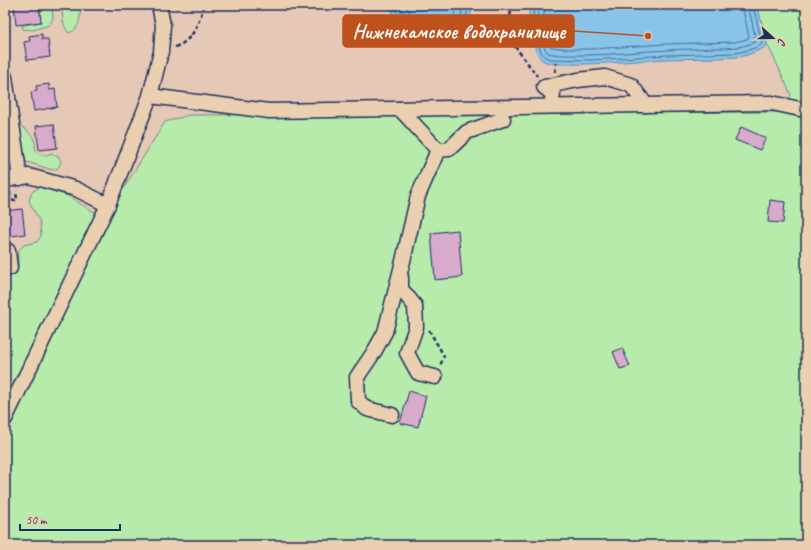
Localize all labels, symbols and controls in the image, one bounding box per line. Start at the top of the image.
callout: Нижнекамское водохранилище [343,15,574,47]
north arrow [753,18,793,58]
text: Нижнекамское водохранилище [353,19,567,44]
text: С [774,37,790,48]
scale bar [20,506,120,532]
text: 50 m [26,512,48,528]

